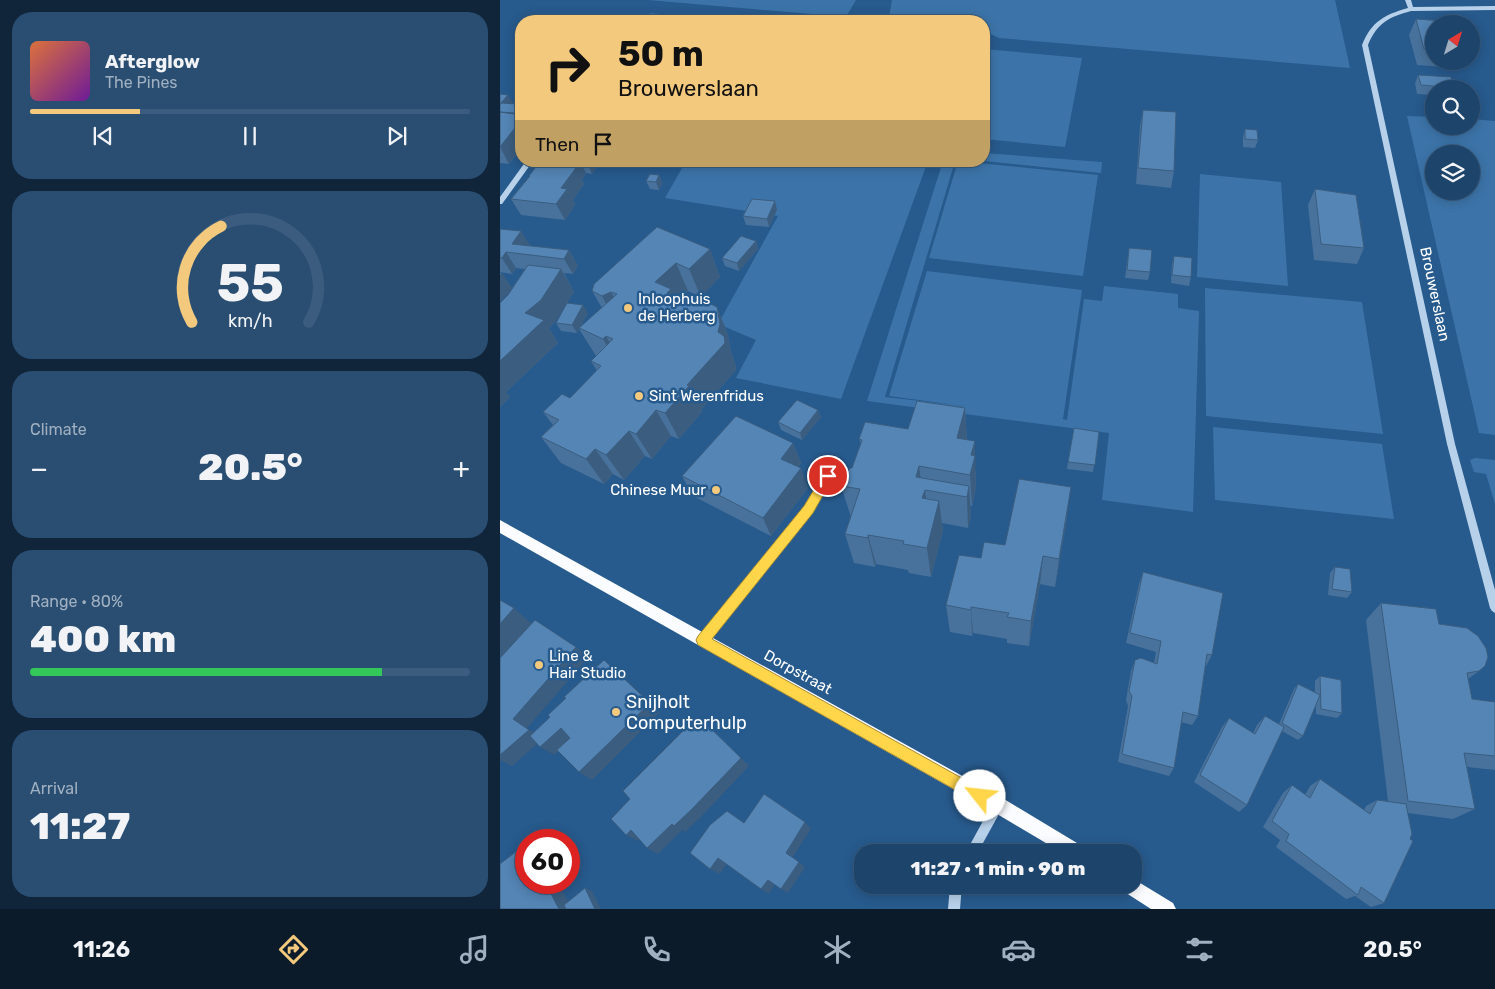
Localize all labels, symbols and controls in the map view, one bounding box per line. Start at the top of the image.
north arrow [1425,15,1480,70]
map controls [1425,15,1480,200]
text: 50 m [618,33,704,75]
icon: right [535,35,600,100]
text: Afterglow [105,50,200,73]
text: The Pines [105,73,178,92]
text: Brouwerslaan [618,75,759,102]
button: search [1425,80,1480,135]
icon: previous [89,122,117,150]
icon: pause [236,122,264,150]
icon: next [383,122,411,150]
icon: arrive [589,130,617,158]
text: Then [535,133,579,156]
button: layers [1425,145,1480,200]
street label: Brouwerslaan [1416,245,1454,343]
text: 55 [216,252,284,314]
place label: Inloophuis de Herberg [638,290,716,325]
marker: Inloophuis de Herberg [622,302,634,314]
text: km/h [228,310,272,331]
place label: Sint Werenfridus [649,387,764,405]
marker: Sint Werenfridus [633,390,645,402]
text: Climate [30,420,87,439]
text: 20.5° [198,444,303,490]
text: − [30,452,48,485]
text: + [453,452,470,485]
pin [807,455,849,497]
icon: arrive [814,462,842,490]
place label: Chinese Muur [610,481,706,499]
marker: Chinese Muur [710,484,722,496]
text: Range · 80% [30,592,123,611]
text: 400 km [30,616,176,662]
street label: Dorpstraat [761,646,835,698]
place label: Line & Hair Studio [549,647,626,682]
marker: Line & Hair Studio [533,659,545,671]
place label: Snijholt Computerhulp [626,691,747,734]
marker: Snijholt Computerhulp [610,706,622,718]
position arrow [953,769,1005,821]
text: Arrival [30,779,78,798]
text: 11:27 [30,803,130,849]
speed limit sign: 60 [515,829,580,894]
text: 11:27 · 1 min · 90 m [911,857,1085,880]
icon: directions [276,932,311,967]
icon: music [457,932,492,967]
icon: phone [639,932,674,967]
icon: climate [820,932,855,967]
icon: car [1001,932,1036,967]
icon: filters [1182,932,1217,967]
text: 11:26 [73,936,130,963]
text: 20.5° [1363,936,1422,963]

